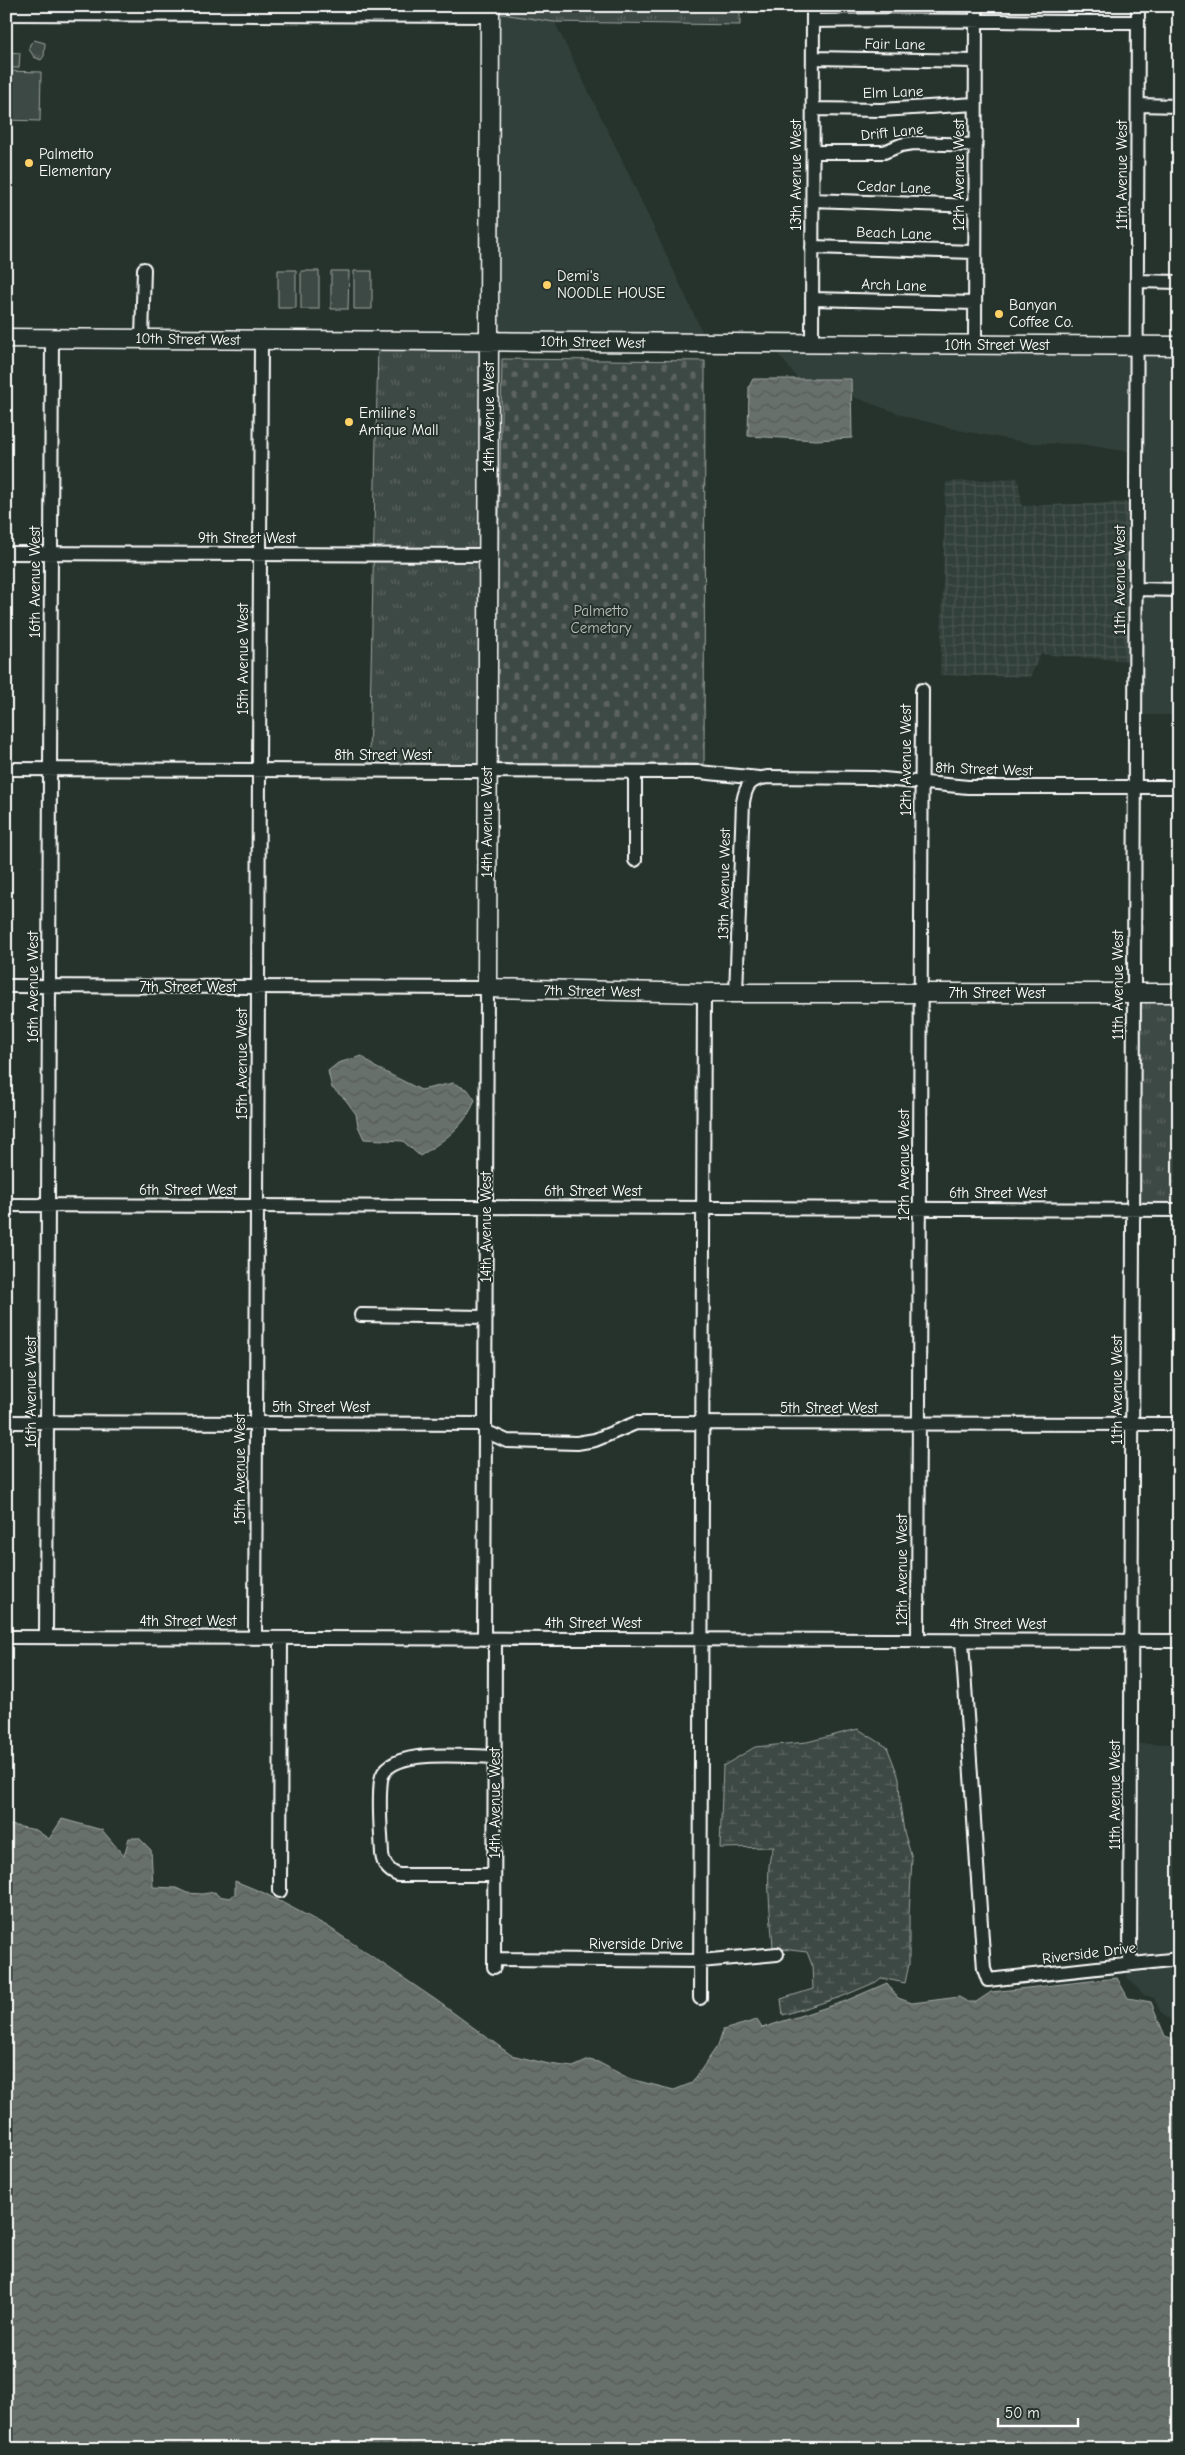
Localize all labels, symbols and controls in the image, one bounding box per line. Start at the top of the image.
street label: Fair Lane [864,34,926,54]
street label: Elm Lane [862,82,924,102]
street label: 12th Avenue West [950,118,968,231]
street label: 13th Avenue West [787,119,805,231]
street label: 11th Avenue West [1113,119,1131,230]
street label: Drift Lane [860,120,925,144]
place label: Palmetto Elementary [39,145,112,180]
marker: Palmetto Elementary [23,157,35,169]
street label: Cedar Lane [857,177,932,197]
street label: Beach Lane [856,223,933,243]
place label: Demi's NOODLE HOUSE [557,267,665,302]
street label: Arch Lane [861,275,927,295]
marker: Demi's NOODLE HOUSE [541,279,553,291]
place label: Banyan Coffee Co. [1009,296,1073,331]
marker: Banyan Coffee Co. [993,308,1005,320]
street label: 10th Street West [135,329,241,349]
street label: 10th Street West [540,332,646,352]
street label: 10th Street West [944,336,1050,354]
street label: 14th Avenue West [480,361,498,473]
place label: Emiline's Antique Mall [359,404,439,439]
marker: Emiline's Antique Mall [343,416,355,428]
street label: 11th Avenue West [1111,524,1129,635]
street label: 16th Avenue West [26,525,44,638]
street label: 9th Street West [198,529,297,547]
street label: 15th Avenue West [234,602,252,715]
park label: Palmetto Cemetary [571,602,632,637]
street label: 12th Avenue West [897,703,915,816]
street label: 8th Street West [334,746,433,764]
street label: 8th Street West [935,758,1034,780]
street label: 14th Avenue West [478,766,496,878]
street label: 13th Avenue West [714,827,734,940]
street label: 11th Avenue West [1109,929,1127,1040]
street label: 16th Avenue West [24,930,42,1043]
street label: 7th Street West [139,978,237,996]
street label: 7th Street West [543,981,641,1001]
street label: 7th Street West [948,984,1046,1002]
street label: 15th Avenue West [233,1007,251,1120]
street label: 12th Avenue West [895,1108,913,1221]
street label: 14th Avenue West [477,1171,495,1283]
street label: 6th Street West [139,1181,238,1199]
street label: 6th Street West [544,1182,643,1200]
street label: 6th Street West [949,1184,1048,1202]
street label: 11th Avenue West [1108,1334,1126,1445]
street label: 16th Avenue West [22,1335,40,1448]
street label: 5th Street West [272,1398,371,1416]
street label: 5th Street West [780,1399,879,1417]
street label: 15th Avenue West [231,1412,249,1525]
street label: 12th Avenue West [893,1513,911,1626]
street label: 4th Street West [139,1612,237,1630]
street label: 4th Street West [544,1614,642,1632]
street label: 4th Street West [949,1615,1047,1633]
street label: 11th Avenue West [1106,1739,1124,1850]
street label: 14th Avenue West [486,1747,504,1859]
street label: Riverside Drive [589,1935,684,1953]
street label: Riverside Drive [1041,1938,1137,1968]
scale bar [998,2395,1078,2427]
text: 50 m [1005,2404,1040,2422]

